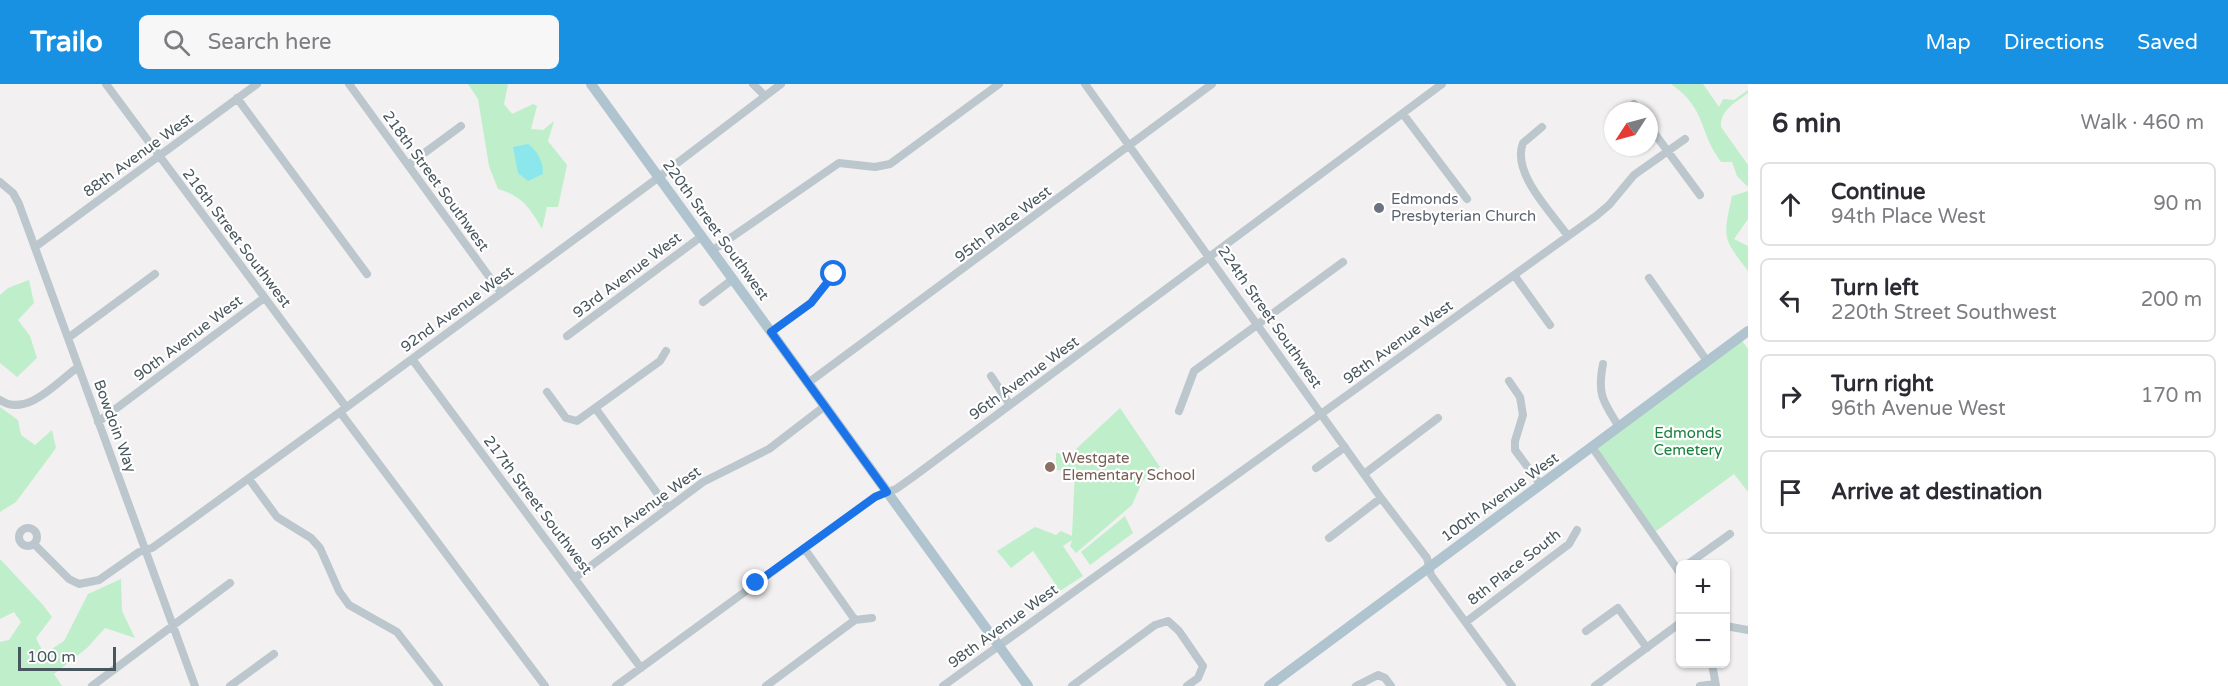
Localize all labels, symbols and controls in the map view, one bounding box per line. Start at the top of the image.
search box [139,15,559,69]
text: Trailo [30,25,103,59]
icon: search [160,26,193,59]
text: Search here [208,29,332,55]
text: Map [1925,30,1971,55]
text: Directions [2004,30,2104,55]
text: Saved [2137,30,2198,55]
north arrow [1604,102,1658,156]
street label: 218th Street Southwest [379,107,493,255]
text: 6 min [1772,108,1841,139]
street label: 88th Avenue West [80,109,197,201]
text: Walk · 460 m [2081,111,2204,135]
street label: 220th Street Southwest [659,156,773,304]
street label: 216th Street Southwest [179,165,295,311]
text: Continue [1831,179,1926,205]
street label: 95th Place West [951,182,1055,266]
icon: ahead [1774,188,1807,221]
place label: Edmonds Presbyterian Church [1391,190,1536,225]
text: 90 m [2153,192,2202,216]
marker: Edmonds Presbyterian Church [1372,201,1386,215]
text: 94th Place West [1831,205,1986,229]
street label: 93rd Avenue West [569,228,685,322]
street label: 224th Street Southwest [1214,243,1326,392]
route start [820,260,846,286]
street label: 92nd Avenue West [397,262,517,356]
text: Turn left [1831,275,1919,301]
icon: left [1774,284,1807,317]
text: 200 m [2141,288,2202,312]
street label: 90th Avenue West [130,291,246,385]
street label: 98th Avenue West [1340,296,1457,388]
text: 220th Street Southwest [1831,301,2057,325]
street label: 96th Avenue West [966,332,1083,424]
text: Turn right [1831,371,1933,397]
street label: Bowdoin Way [90,377,140,475]
icon: right [1774,380,1807,413]
text: 170 m [2141,384,2202,408]
text: 96th Avenue West [1831,397,2006,421]
park label: Edmonds Cemetery [1654,424,1722,459]
street label: 217th Street Southwest [480,432,596,578]
street label: 100th Avenue West [1438,448,1562,546]
place label: Westgate Elementary School [1062,449,1195,484]
marker: Westgate Elementary School [1043,460,1057,474]
street label: 95th Avenue West [588,462,705,554]
icon: arrive [1774,476,1807,509]
text: Arrive at destination [1831,479,2042,505]
street label: 8th Place South [1464,525,1564,609]
map controls [1676,560,1730,668]
button: + [1676,560,1730,614]
route end [742,569,768,595]
street label: 98th Avenue West [945,580,1062,672]
button: − [1676,614,1730,668]
scale bar [18,644,116,672]
text: 100 m [27,647,76,667]

